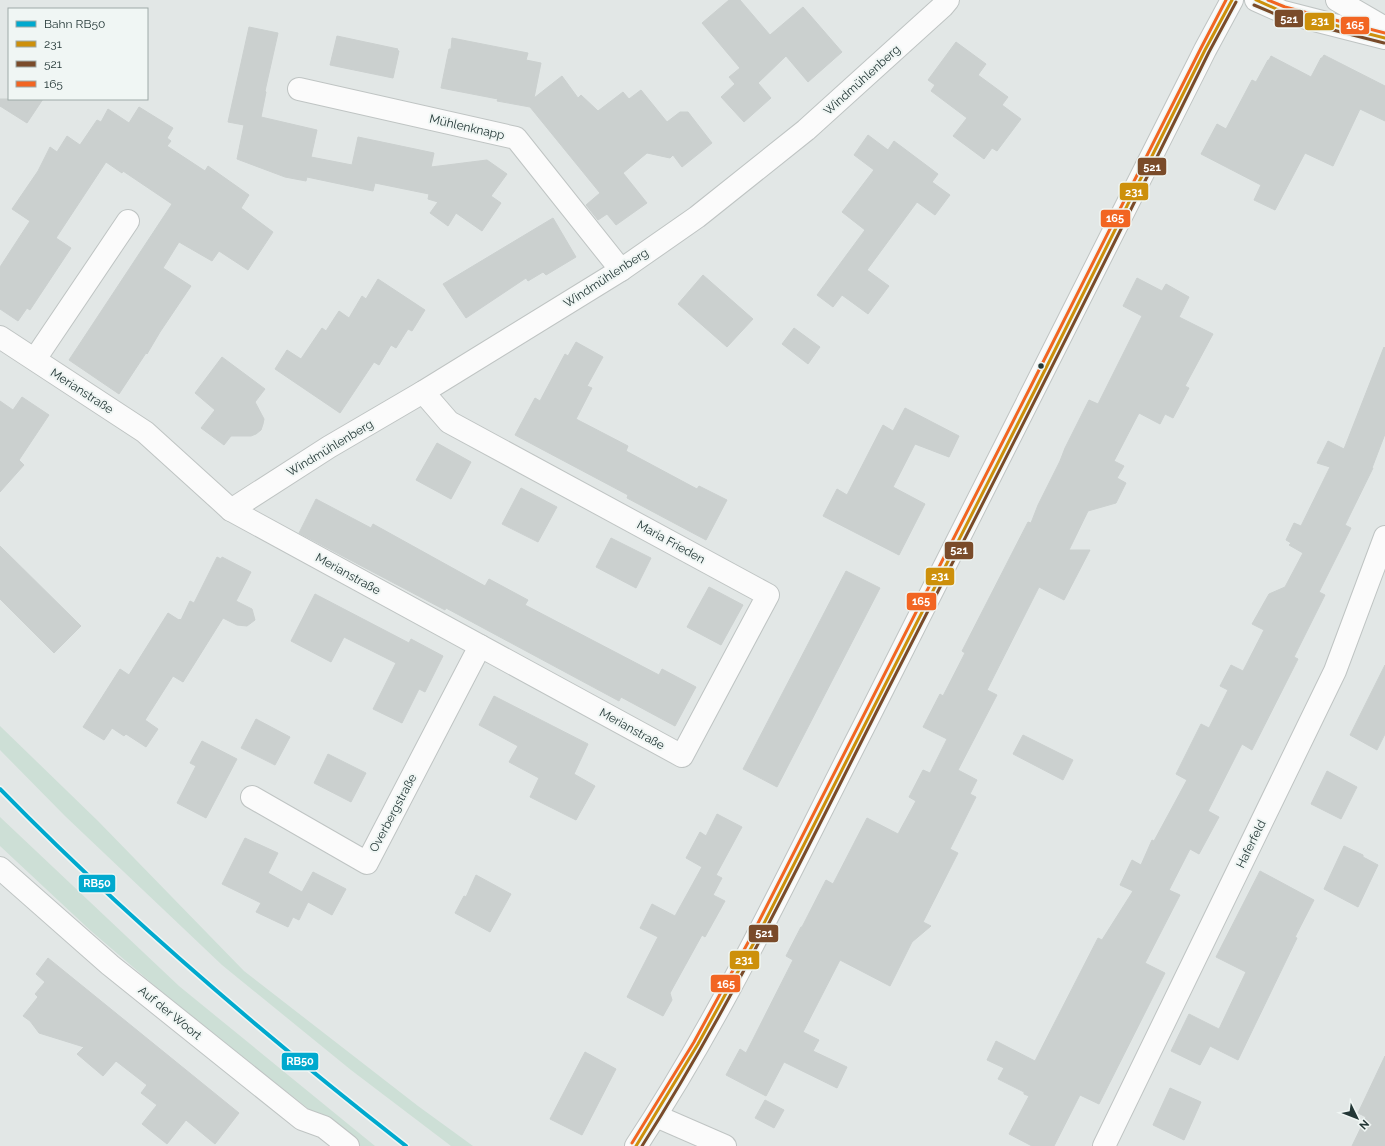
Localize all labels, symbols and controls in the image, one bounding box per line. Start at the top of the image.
legend [8,8,148,100]
line badge: 521 [1274,9,1304,28]
line badge: 231 [1304,12,1335,31]
text: 521 [1280,13,1298,26]
text: 231 [1311,15,1329,28]
line badge: 165 [1340,16,1370,35]
text: Bahn RB50 [44,17,105,31]
text: 165 [1346,19,1364,32]
text: 231 [44,37,62,51]
street label: Windmühlenberg [821,42,903,118]
text: 521 [44,57,62,71]
text: 165 [44,77,63,91]
street label: Mühlenknapp [428,112,506,142]
line badge: 521 [1137,157,1167,176]
text: 521 [1143,161,1161,174]
line badge: 231 [1119,182,1149,201]
text: 231 [1125,186,1143,199]
line badge: 165 [1100,209,1131,228]
text: 165 [1106,212,1124,225]
street label: Windmühlenberg [561,245,651,311]
unlabelled marker [1036,361,1046,371]
street label: Merianstraße [48,366,116,416]
street label: Windmühlenberg [284,417,376,479]
street label: Maria Frieden [635,518,707,566]
line badge: 521 [944,541,974,560]
text: 521 [950,544,968,557]
street label: Merianstraße [313,550,383,598]
line badge: 231 [925,567,955,586]
text: 231 [931,570,949,583]
line badge: 165 [906,592,937,611]
text: 165 [912,595,930,608]
street label: Merianstraße [597,705,667,753]
street label: Overbergstraße [367,771,419,855]
street label: Haferfeld [1233,818,1269,870]
line badge: RB50 [78,874,116,893]
text: RB50 [83,877,111,890]
line badge: 521 [748,924,779,943]
text: 521 [755,927,773,940]
line badge: 231 [729,950,760,970]
text: 231 [735,954,753,967]
line badge: 165 [710,974,741,993]
text: 165 [717,978,735,991]
street label: Auf der Woort [136,983,204,1043]
line badge: RB50 [281,1052,319,1071]
text: RB50 [286,1055,314,1068]
north arrow [1337,1098,1377,1138]
text: N [1356,1117,1372,1132]

